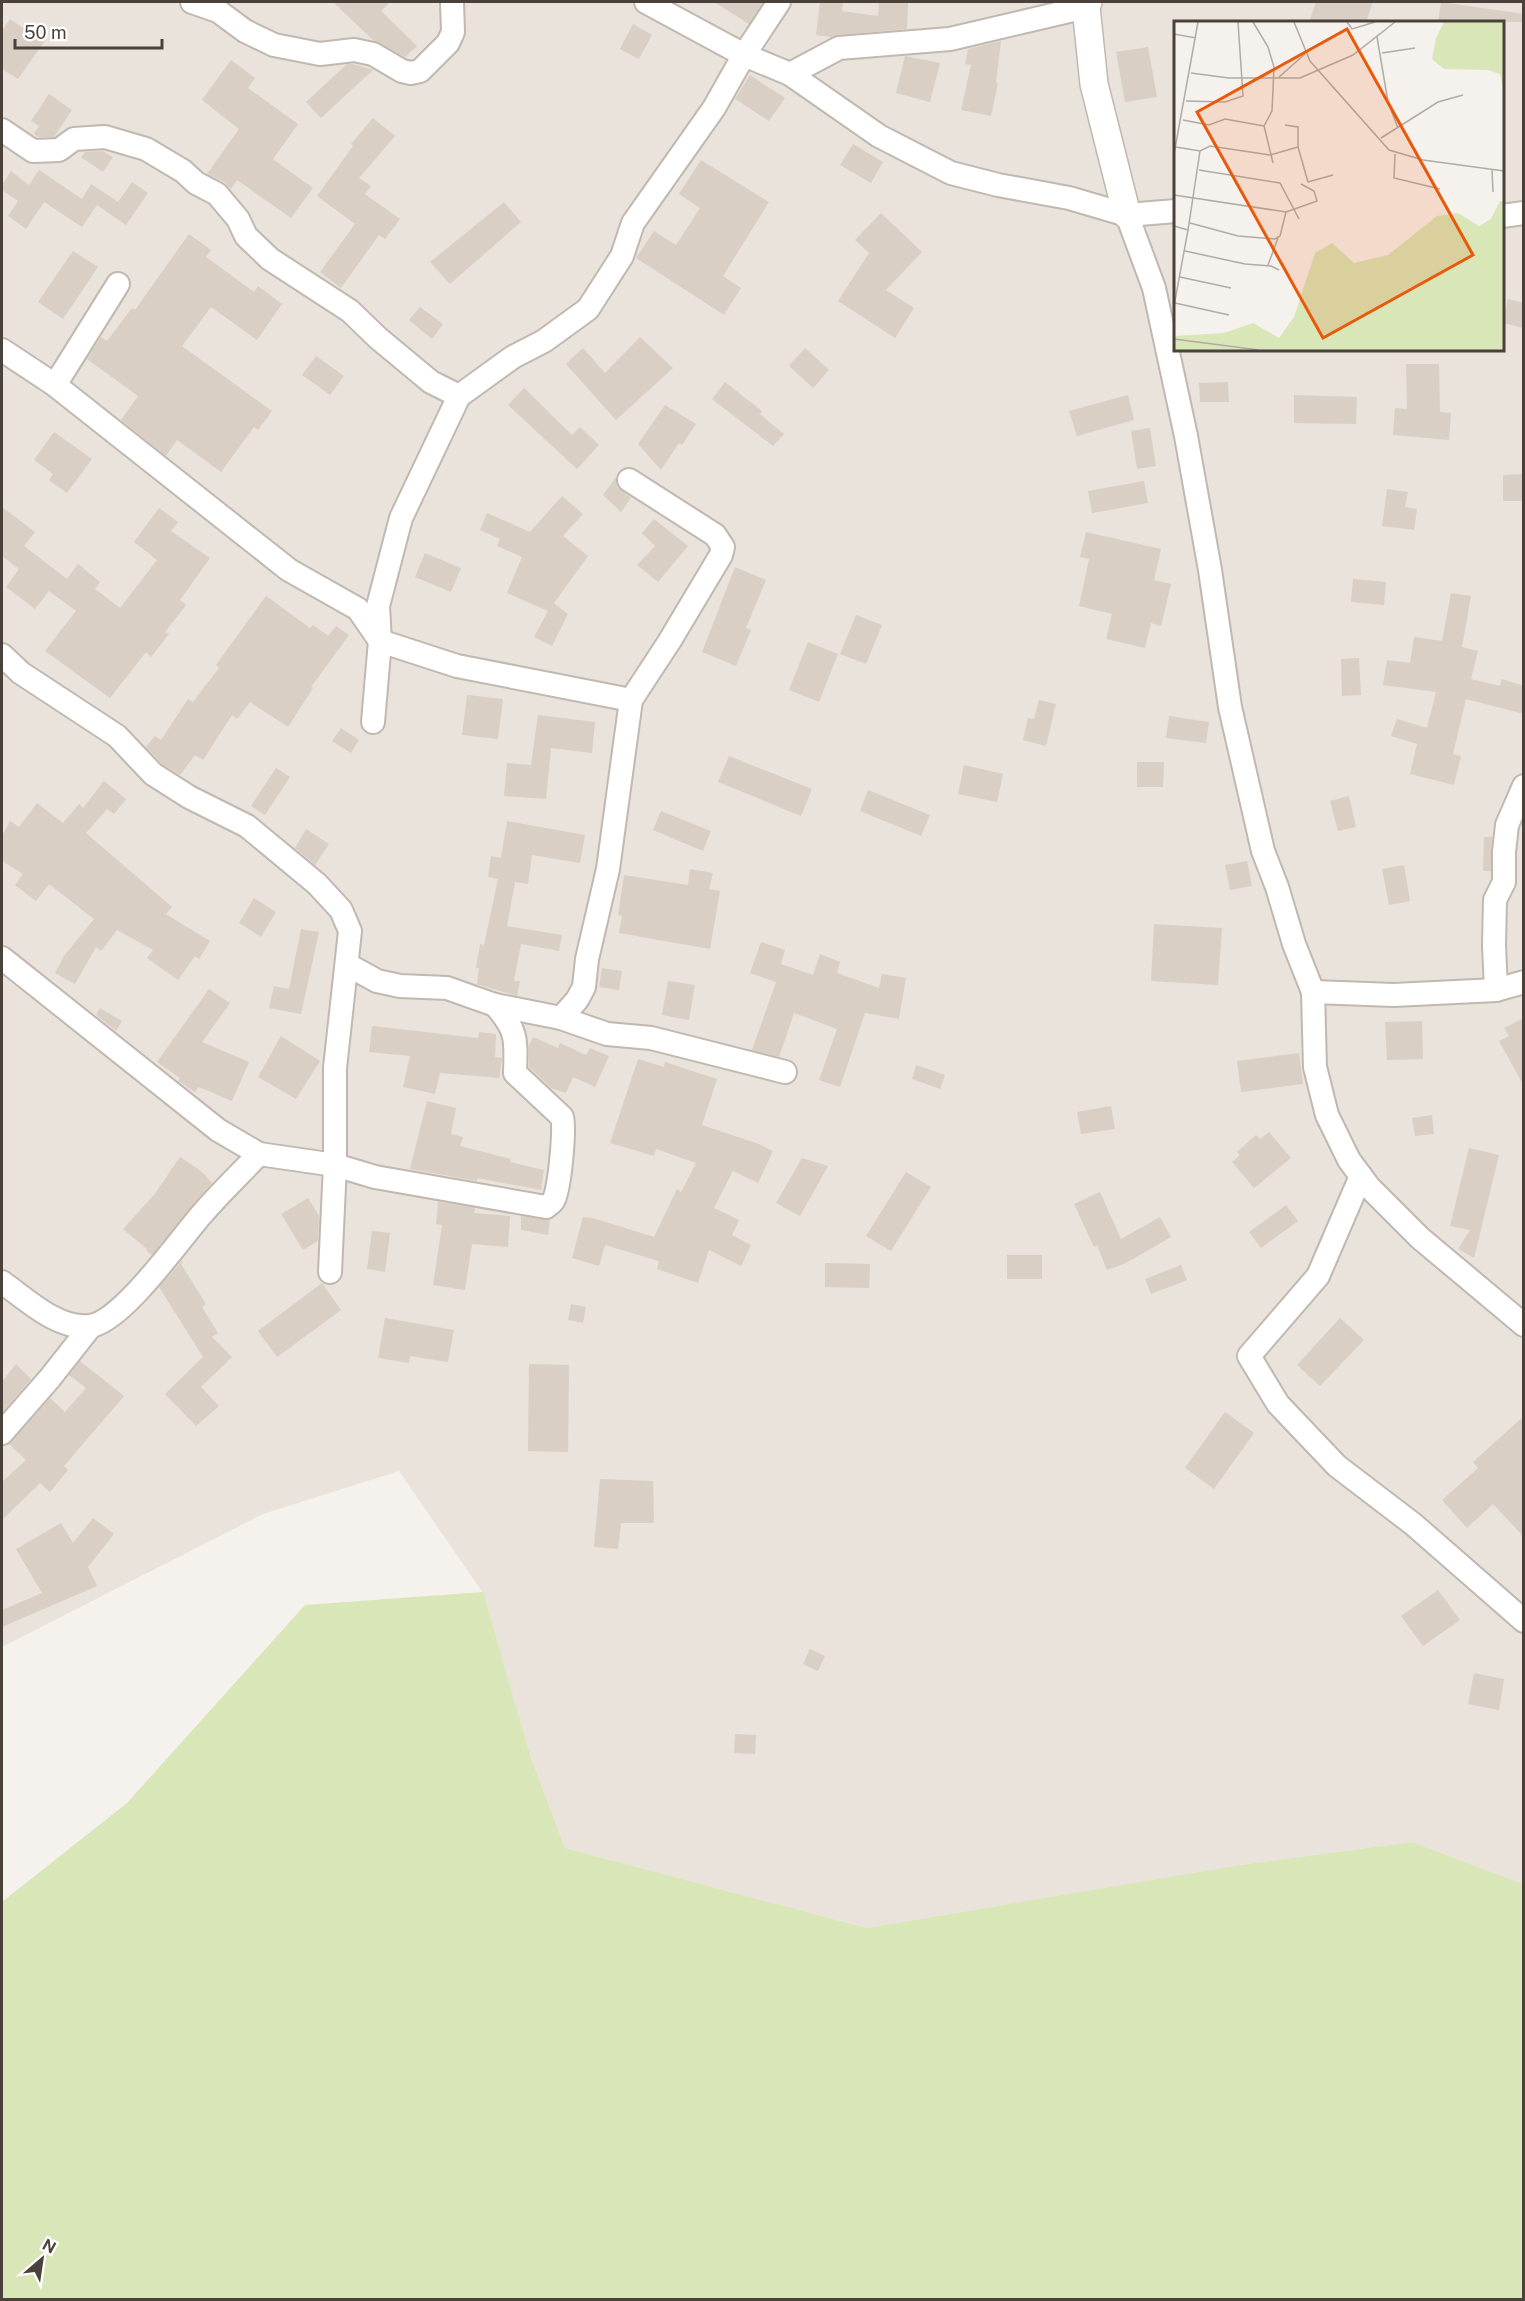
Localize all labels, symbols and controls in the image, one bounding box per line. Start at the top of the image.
scale bar [15,12,162,50]
inset map [1174,21,1504,351]
text: 50 m [24,22,67,43]
north arrow [12,2229,72,2289]
text: N [39,2235,59,2258]

